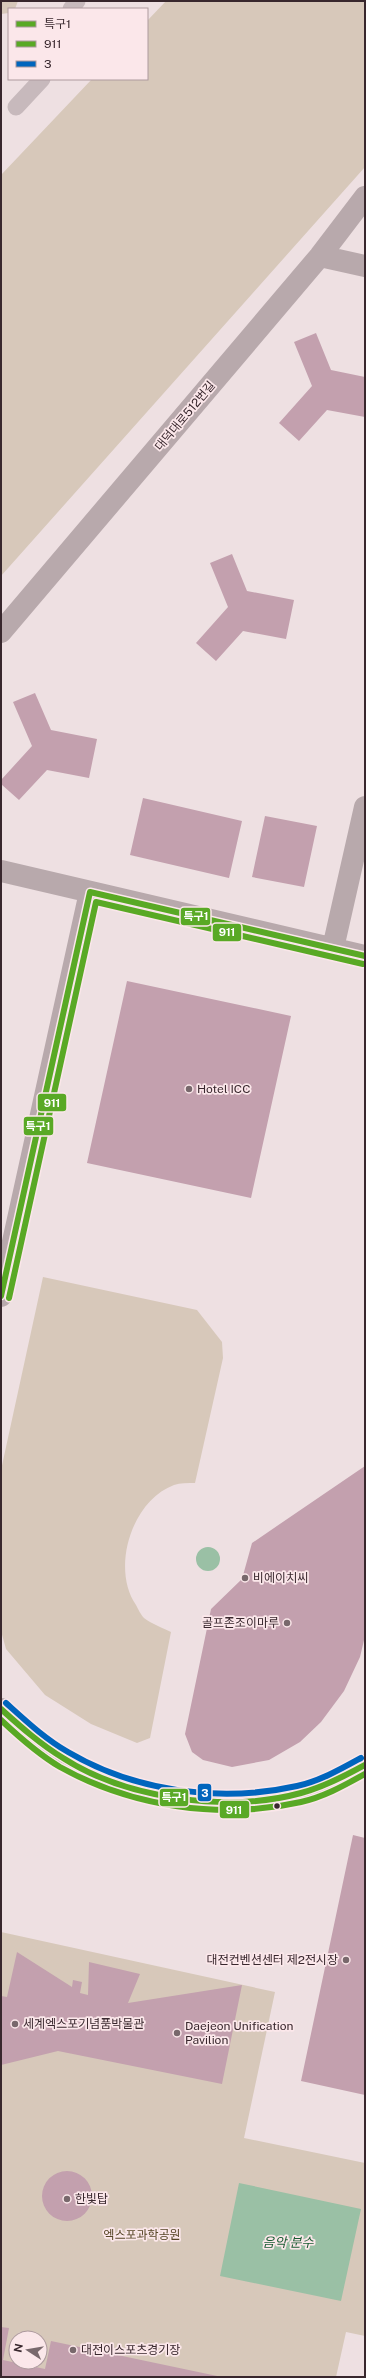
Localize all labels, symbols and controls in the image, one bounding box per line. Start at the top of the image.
legend [8,8,148,80]
text: 특구1 [44,17,71,31]
text: 911 [44,37,61,51]
text: 3 [44,57,52,71]
street label: 대덕대로512번길 [152,379,218,453]
line badge: 특구1 [180,907,211,926]
text: 특구1 [184,910,208,922]
line badge: 911 [212,923,242,942]
text: 911 [219,926,235,938]
place label: Hotel ICC [197,1082,250,1096]
marker: Hotel ICC [184,1084,194,1094]
line badge: 911 [37,1093,67,1112]
text: 911 [44,1097,60,1109]
line badge: 특구1 [23,1116,54,1136]
text: 특구1 [26,1120,50,1132]
place label: 비에이치씨 [253,1571,308,1585]
marker: 비에이치씨 [240,1573,250,1583]
place label: 골프존조이마루 [202,1616,279,1630]
marker: 골프존조이마루 [282,1618,292,1628]
line badge: 3 [197,1783,212,1802]
text: 3 [201,1787,209,1799]
line badge: 특구1 [159,1788,189,1807]
text: 특구1 [162,1791,186,1803]
line badge: 911 [219,1800,250,1819]
unlabelled marker [272,1801,282,1811]
text: 911 [226,1804,242,1816]
place label: 대전컨벤션센터 제2전시장 [206,1953,338,1967]
marker: 대전컨벤션센터 제2전시장 [341,1955,351,1965]
place label: 세계엑스포기념품박물관 [23,2017,144,2031]
marker: 세계엑스포기념품박물관 [10,2019,20,2029]
place label: Daejeon Unification Pavilion [185,2019,294,2047]
marker: Daejeon Unification Pavilion [172,2028,182,2038]
place label: 한빛탑 [75,2192,108,2206]
marker: 한빛탑 [62,2194,72,2204]
park label: 엑스포과학공원 [103,2228,181,2242]
water label: 음악 분수 [263,2235,315,2250]
north arrow [8,2330,48,2370]
text: N [11,2342,25,2353]
place label: 대전이스포츠경기장 [81,2343,180,2357]
marker: 대전이스포츠경기장 [68,2345,78,2355]

